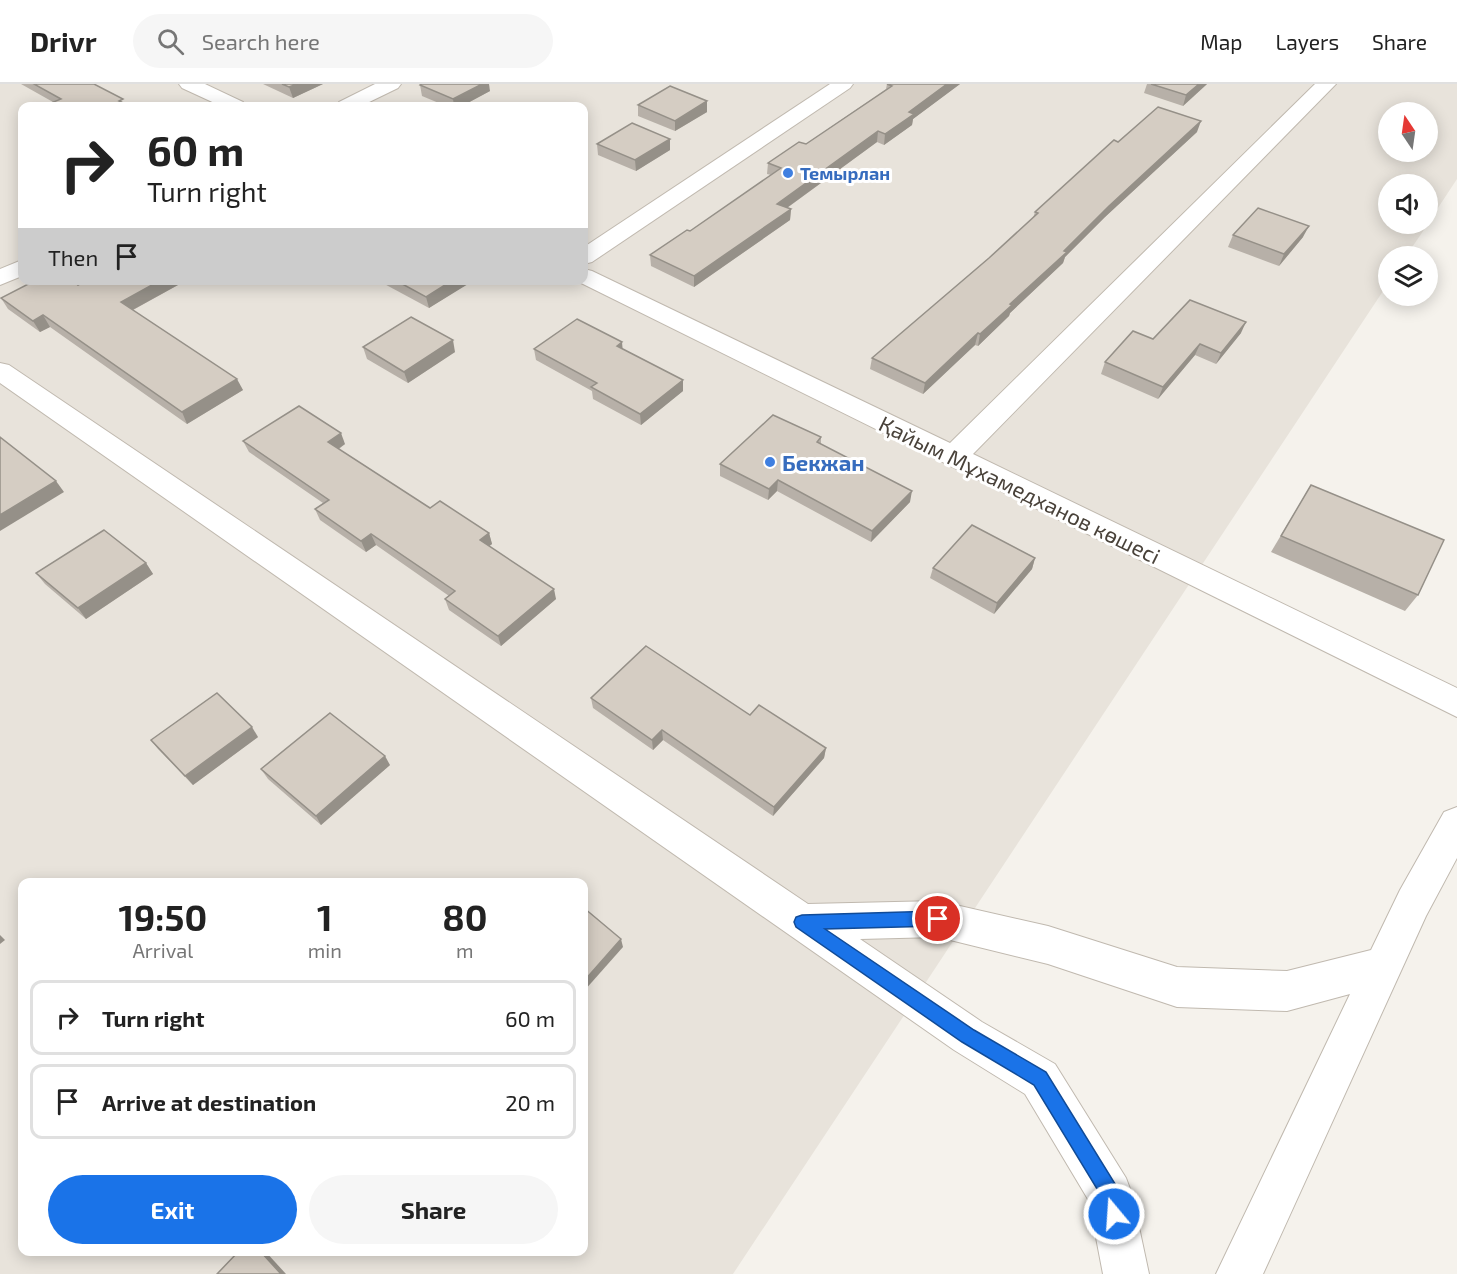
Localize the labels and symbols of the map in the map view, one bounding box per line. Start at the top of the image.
north arrow [1378,102,1438,162]
place label: Темырлан [800,162,890,184]
marker: Темырлан [781,166,795,180]
street label: Қайым Мұхамедханов көшесі [875,409,1165,569]
place label: Бекжан [782,449,865,475]
marker: Бекжан [763,455,777,469]
pin [912,893,963,944]
position arrow [1082,1182,1146,1246]

